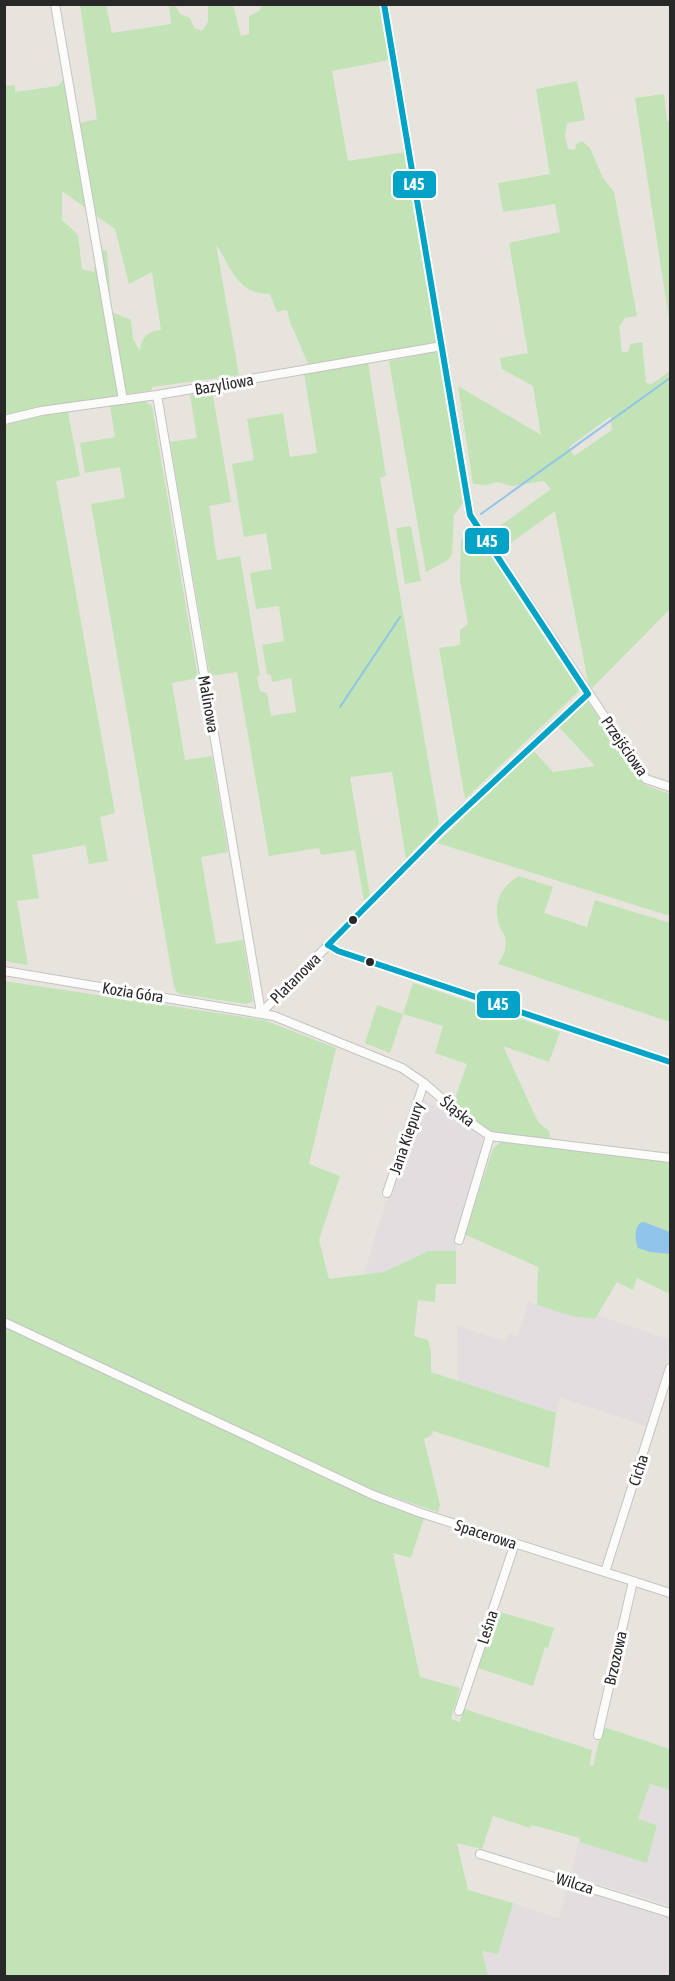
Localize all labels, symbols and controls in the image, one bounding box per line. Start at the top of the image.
line badge: L45 [392,170,437,199]
text: L45 [403,175,425,193]
street label: Bazyliowa [193,370,255,399]
line badge: L45 [464,527,510,555]
text: L45 [476,532,498,550]
street label: Malinowa [195,674,223,734]
street label: Przejściowa [597,713,652,780]
unlabelled marker [347,914,359,926]
street label: Platanowa [266,949,324,1007]
unlabelled marker [364,956,376,968]
street label: Kozia Góra [101,978,165,1006]
line badge: L45 [476,990,521,1019]
text: L45 [487,995,509,1013]
street label: Śląska [437,1092,479,1131]
street label: Jana Kiepury [385,1099,428,1177]
street label: Cicha [624,1452,652,1488]
street label: Spacerowa [453,1516,519,1553]
street label: Leśna [473,1608,501,1646]
street label: Brzozowa [600,1629,630,1687]
street label: Wilcza [554,1869,596,1897]

